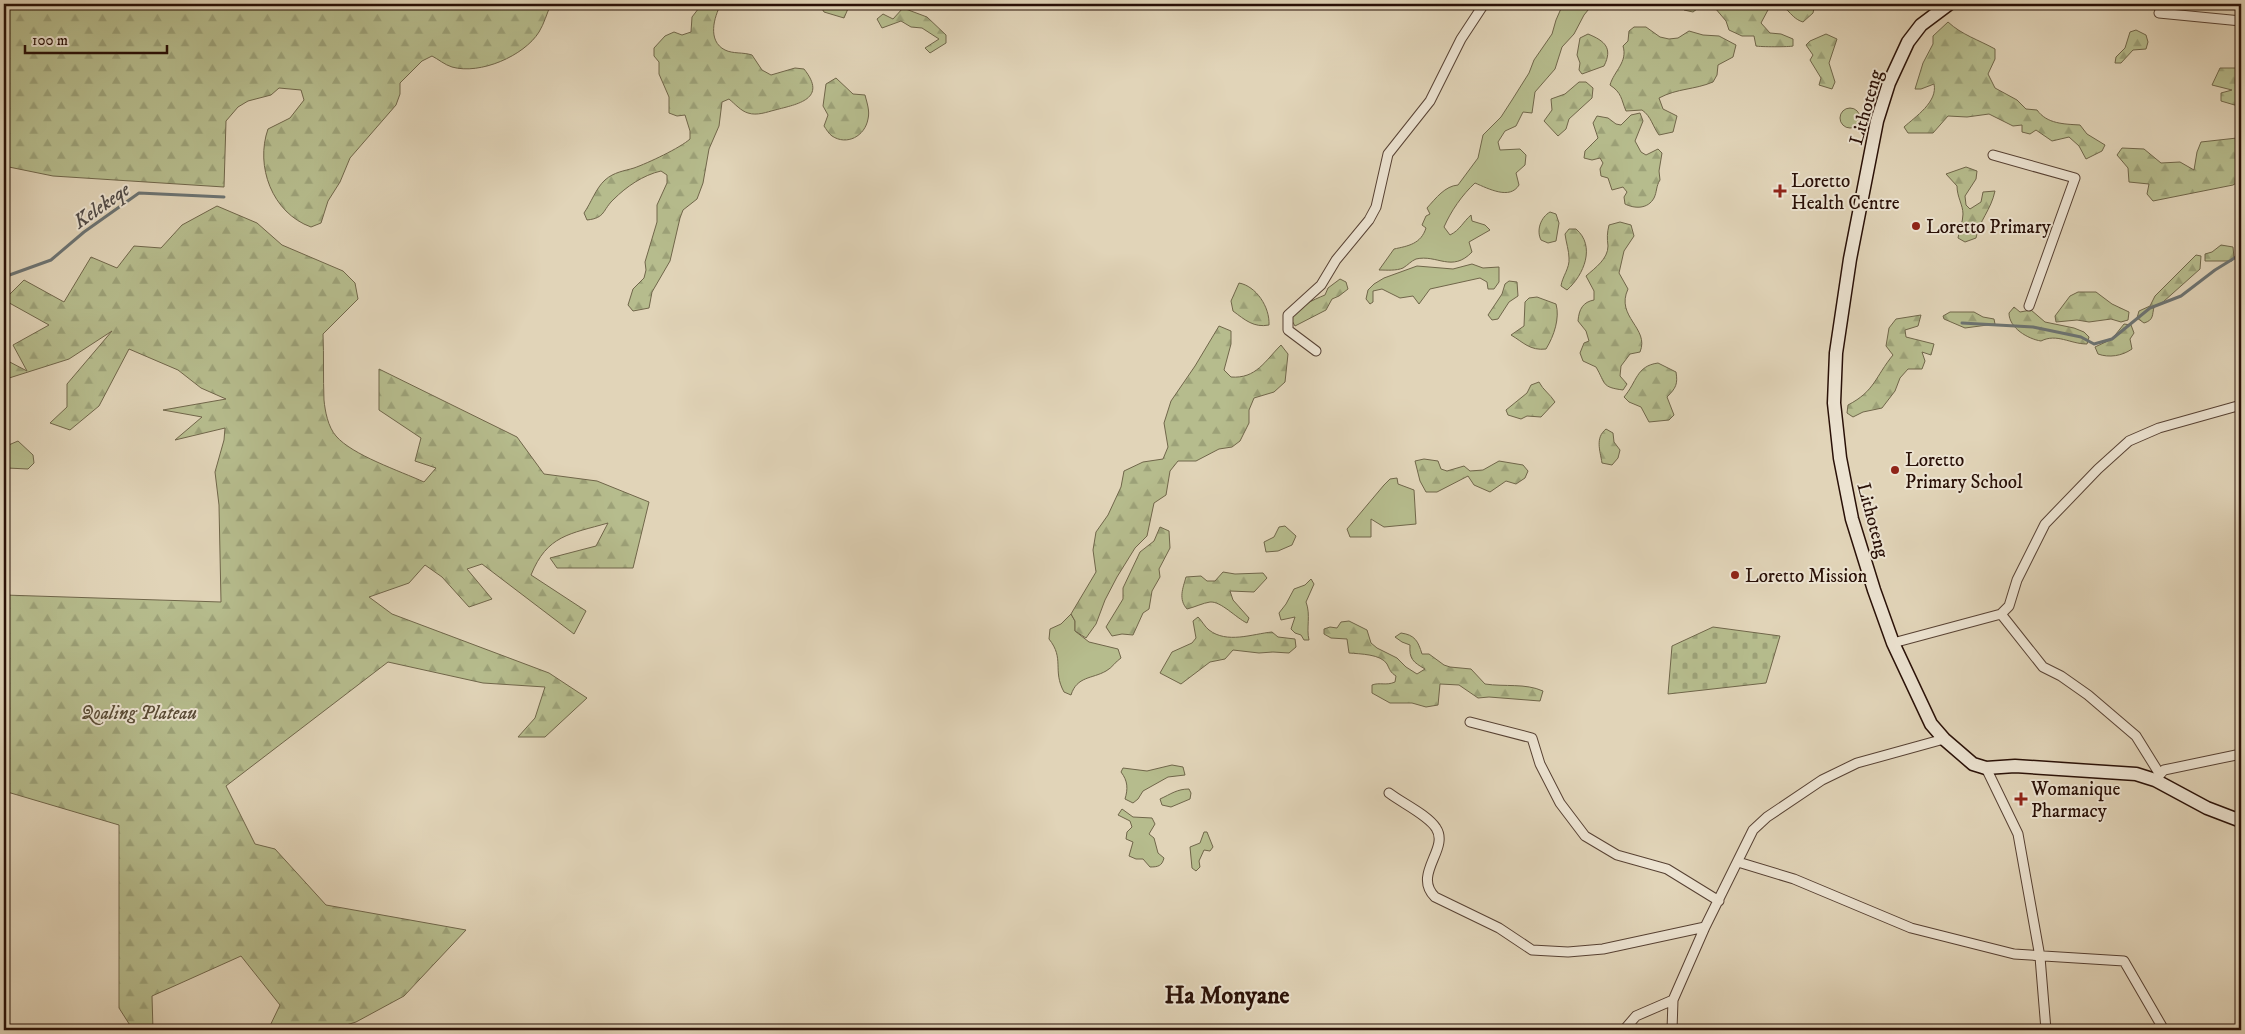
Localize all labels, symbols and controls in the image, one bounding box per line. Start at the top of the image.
scale bar [25,22,168,54]
text: 100 m [32,31,68,50]
street label: Lithoteng [1845,67,1888,148]
place label: Loretto Health Centre [1791,170,1900,215]
water label: Kelekeqe [68,177,136,235]
marker: Loretto Health Centre [1773,184,1787,198]
place label: Loretto Primary [1926,216,2052,239]
marker: Loretto Primary [1910,220,1922,232]
place label: Loretto Primary School [1905,449,2023,494]
marker: Loretto Primary School [1889,464,1901,476]
street label: Lithoteng [1851,480,1894,561]
place label: Loretto Mission [1745,565,1867,588]
marker: Loretto Mission [1729,569,1741,581]
park label: Qoaling Plateau [81,702,197,725]
place label: Womanique Pharmacy [2030,778,2120,823]
marker: Womanique Pharmacy [2015,793,2027,805]
district label: Ha Monyane [1164,981,1290,1011]

